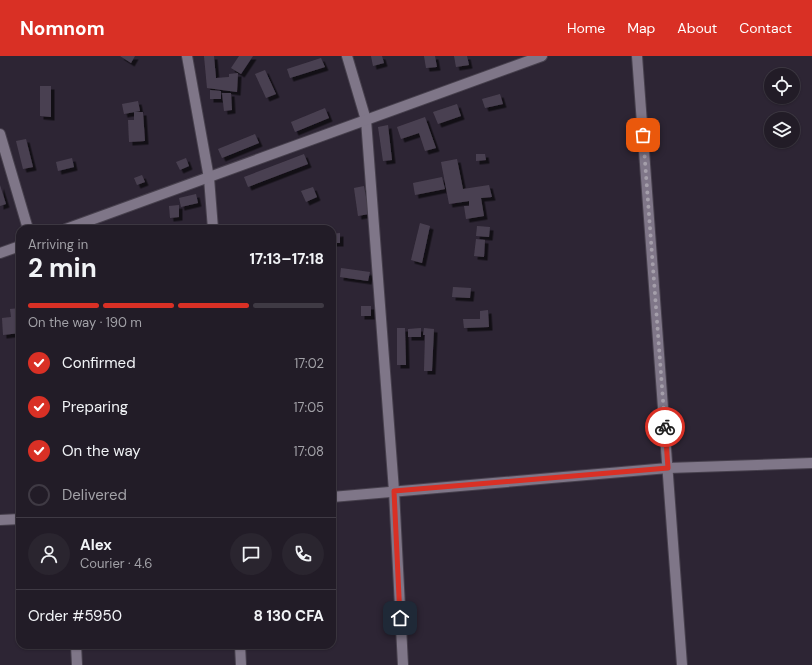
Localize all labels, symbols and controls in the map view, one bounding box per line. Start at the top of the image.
text: Nomnom [20,16,105,41]
text: Home [567,19,605,37]
text: Map [627,19,655,37]
text: About [677,19,717,37]
text: Contact [739,19,792,37]
map controls [764,68,800,148]
button: locate [764,68,800,104]
button: layers [764,112,800,148]
pin [626,118,660,152]
icon: bag [632,124,654,146]
text: Arriving in [28,236,88,253]
text: 17:13–17:18 [249,249,324,269]
text: 2 min [28,251,97,285]
text: On the way · 190 m [28,314,142,331]
icon: check [28,352,50,374]
text: Confirmed [62,353,136,373]
text: 17:02 [294,355,324,372]
icon: check [28,396,50,418]
text: Preparing [62,397,128,417]
text: 17:05 [294,399,324,416]
courier [645,407,685,447]
icon: bike [654,416,676,438]
icon: check [28,440,50,462]
text: On the way [62,441,141,461]
text: 17:08 [294,443,324,460]
text: Delivered [62,485,127,505]
button: person [28,533,70,575]
button: chat [230,533,272,575]
button: phone [282,533,324,575]
text: Alex [80,535,112,555]
text: Courier · 4.6 [80,555,152,572]
pin [383,601,417,635]
text: Order #5950 [28,606,122,626]
text: 8 130 CFA [253,606,324,626]
icon: home [389,607,411,629]

